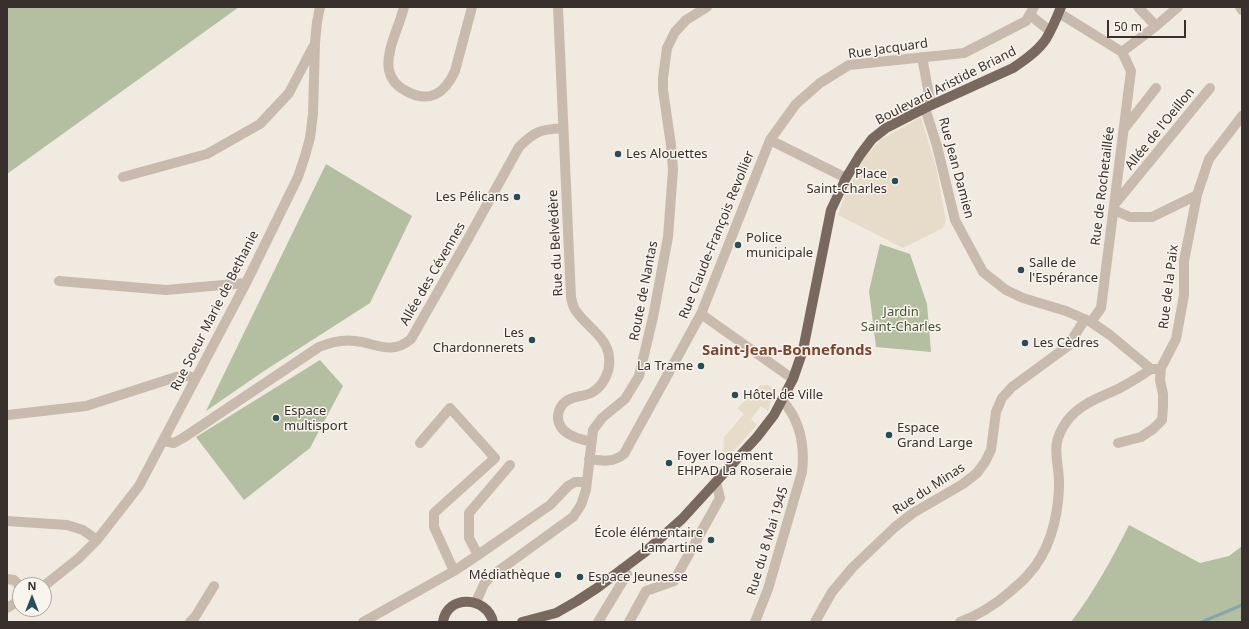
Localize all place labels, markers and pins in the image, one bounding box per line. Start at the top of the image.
place label: Les Alouettes [626,146,708,162]
marker: Les Alouettes [613,149,623,159]
place label: Place Saint-Charles [806,166,887,197]
marker: Place Saint-Charles [890,176,900,186]
place label: Les Pélicans [436,189,509,205]
marker: Les Pélicans [512,192,522,202]
place label: Police municipale [746,230,813,261]
marker: Police municipale [733,240,743,250]
place label: Salle de l'Espérance [1029,255,1098,286]
marker: Salle de l'Espérance [1016,265,1026,275]
place label: Les Chardonnerets [433,325,524,356]
marker: Les Chardonnerets [527,335,537,345]
place label: Les Cèdres [1033,335,1099,351]
marker: Les Cèdres [1020,338,1030,348]
place label: La Trame [637,358,693,374]
marker: La Trame [696,361,706,371]
place label: Hôtel de Ville [743,387,823,403]
marker: Hôtel de Ville [730,390,740,400]
place label: Espace multisport [284,403,348,434]
marker: Espace multisport [271,413,281,423]
place label: Espace Grand Large [897,420,973,451]
marker: Espace Grand Large [884,430,894,440]
place label: Foyer logement EHPAD La Roseraie [677,448,792,479]
marker: Foyer logement EHPAD La Roseraie [664,458,674,468]
place label: École élémentaire Lamartine [594,525,703,556]
marker: École élémentaire Lamartine [706,535,716,545]
place label: Médiathèque [469,567,550,583]
place label: Espace Jeunesse [588,569,688,585]
marker: Médiathèque [553,570,563,580]
marker: Espace Jeunesse [575,572,585,582]

